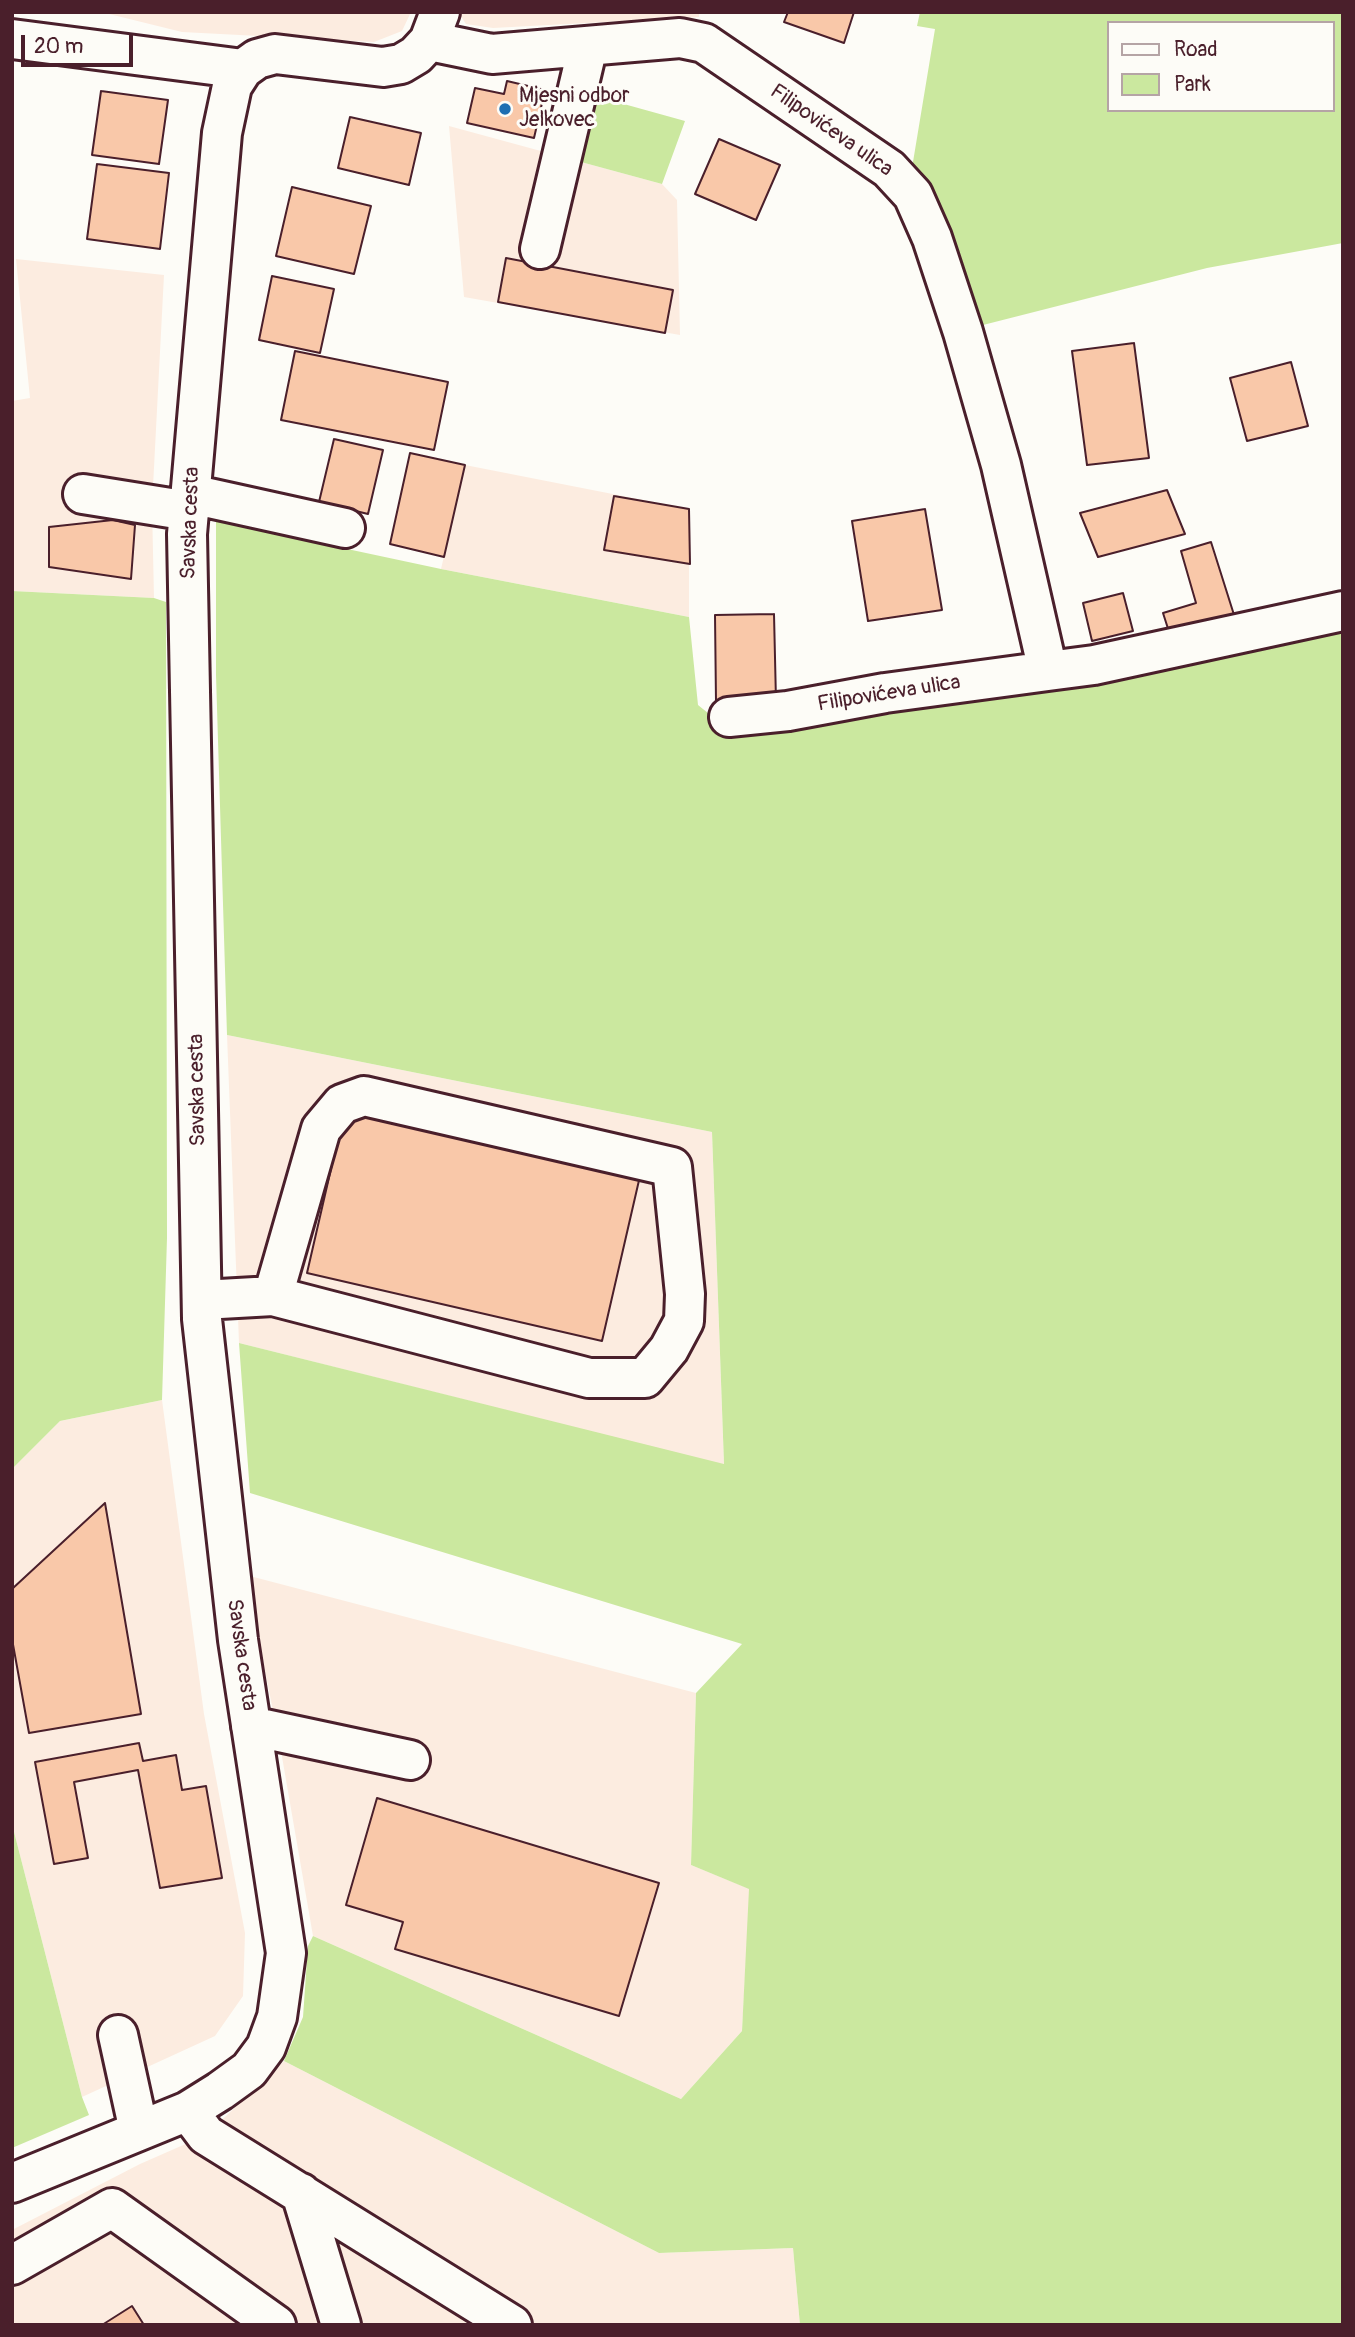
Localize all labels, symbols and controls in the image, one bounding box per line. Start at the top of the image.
scale bar [24,21,136,65]
legend [1106,21,1334,112]
text: 20 m [34,33,83,60]
text: Road [1174,36,1218,63]
text: Park [1174,71,1211,98]
street label: Filipovićeva ulica [765,79,897,183]
place label: Mjesni odbor Jelkovec [519,84,630,134]
marker: Mjesni odbor Jelkovec [497,101,513,117]
street label: Savska cesta [176,466,206,580]
street label: Filipovićeva ulica [816,670,962,718]
street label: Savska cesta [184,1034,212,1146]
street label: Savska cesta [221,1598,261,1712]

